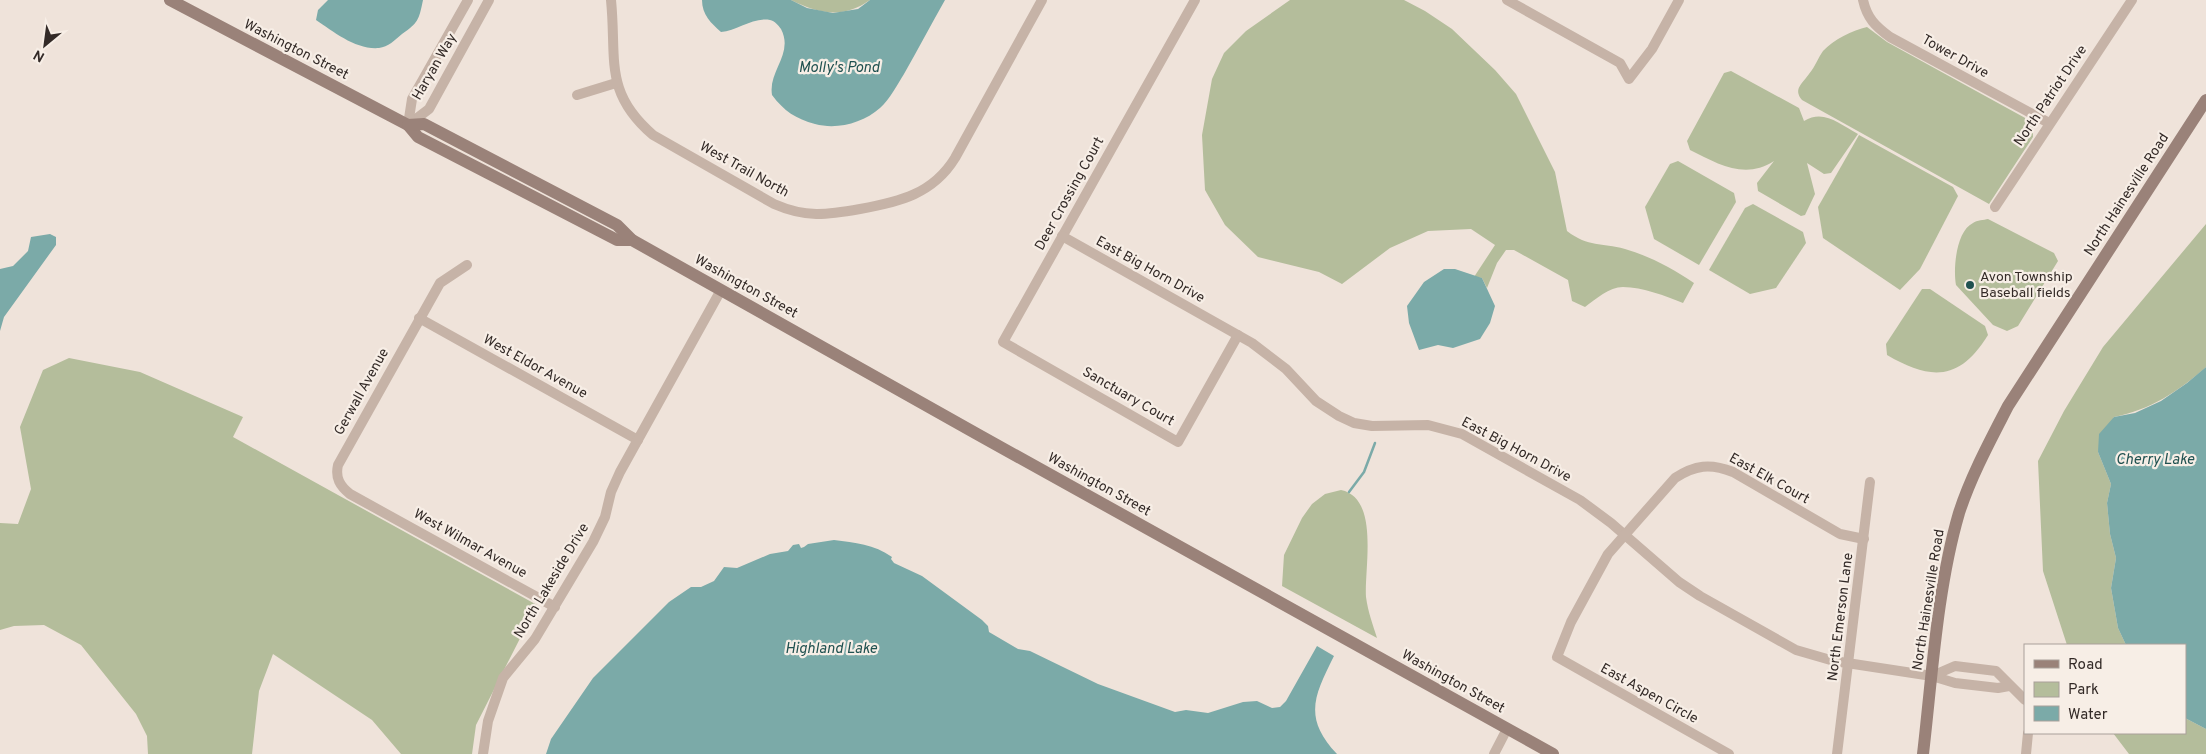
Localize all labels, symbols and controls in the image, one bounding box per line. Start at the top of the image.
street label: Washington Street [241,16,351,84]
north arrow [20,20,70,70]
street label: Haryan Way [409,31,461,103]
street label: Tower Drive [1919,32,1991,82]
street label: North Patriot Drive [2011,42,2091,150]
text: N [31,45,48,65]
water label: Molly's Pond [799,59,880,78]
street label: North Hainesville Road [2081,130,2173,260]
street label: Deer Crossing Court [1032,134,1108,254]
street label: West Trail North [696,138,792,202]
street label: East Big Horn Drive [1093,233,1207,307]
street label: Washington Street [691,252,801,322]
place label: Avon Township Baseball fields [1980,269,2073,302]
marker: Avon Township Baseball fields [1964,279,1976,291]
street label: West Eldor Avenue [480,331,590,403]
street label: Gerwall Avenue [331,346,393,438]
street label: Sanctuary Court [1079,364,1177,430]
street label: East Big Horn Drive [1458,414,1574,486]
street label: Washington Street [1044,450,1154,520]
street label: East Elk Court [1726,450,1812,508]
water label: Cherry Lake [2116,451,2195,470]
street label: West Wilmar Avenue [410,506,530,582]
street label: North Lakeside Drive [511,520,593,642]
street label: North Hainesville Road [1909,528,1949,672]
street label: North Emerson Lane [1825,552,1857,682]
water label: Highland Lake [785,640,877,659]
legend [2024,644,2186,734]
street label: Washington Street [1398,647,1508,717]
text: Road [2068,656,2103,675]
street label: East Aspen Circle [1597,660,1701,728]
text: Park [2068,681,2099,700]
text: Water [2068,706,2108,725]

